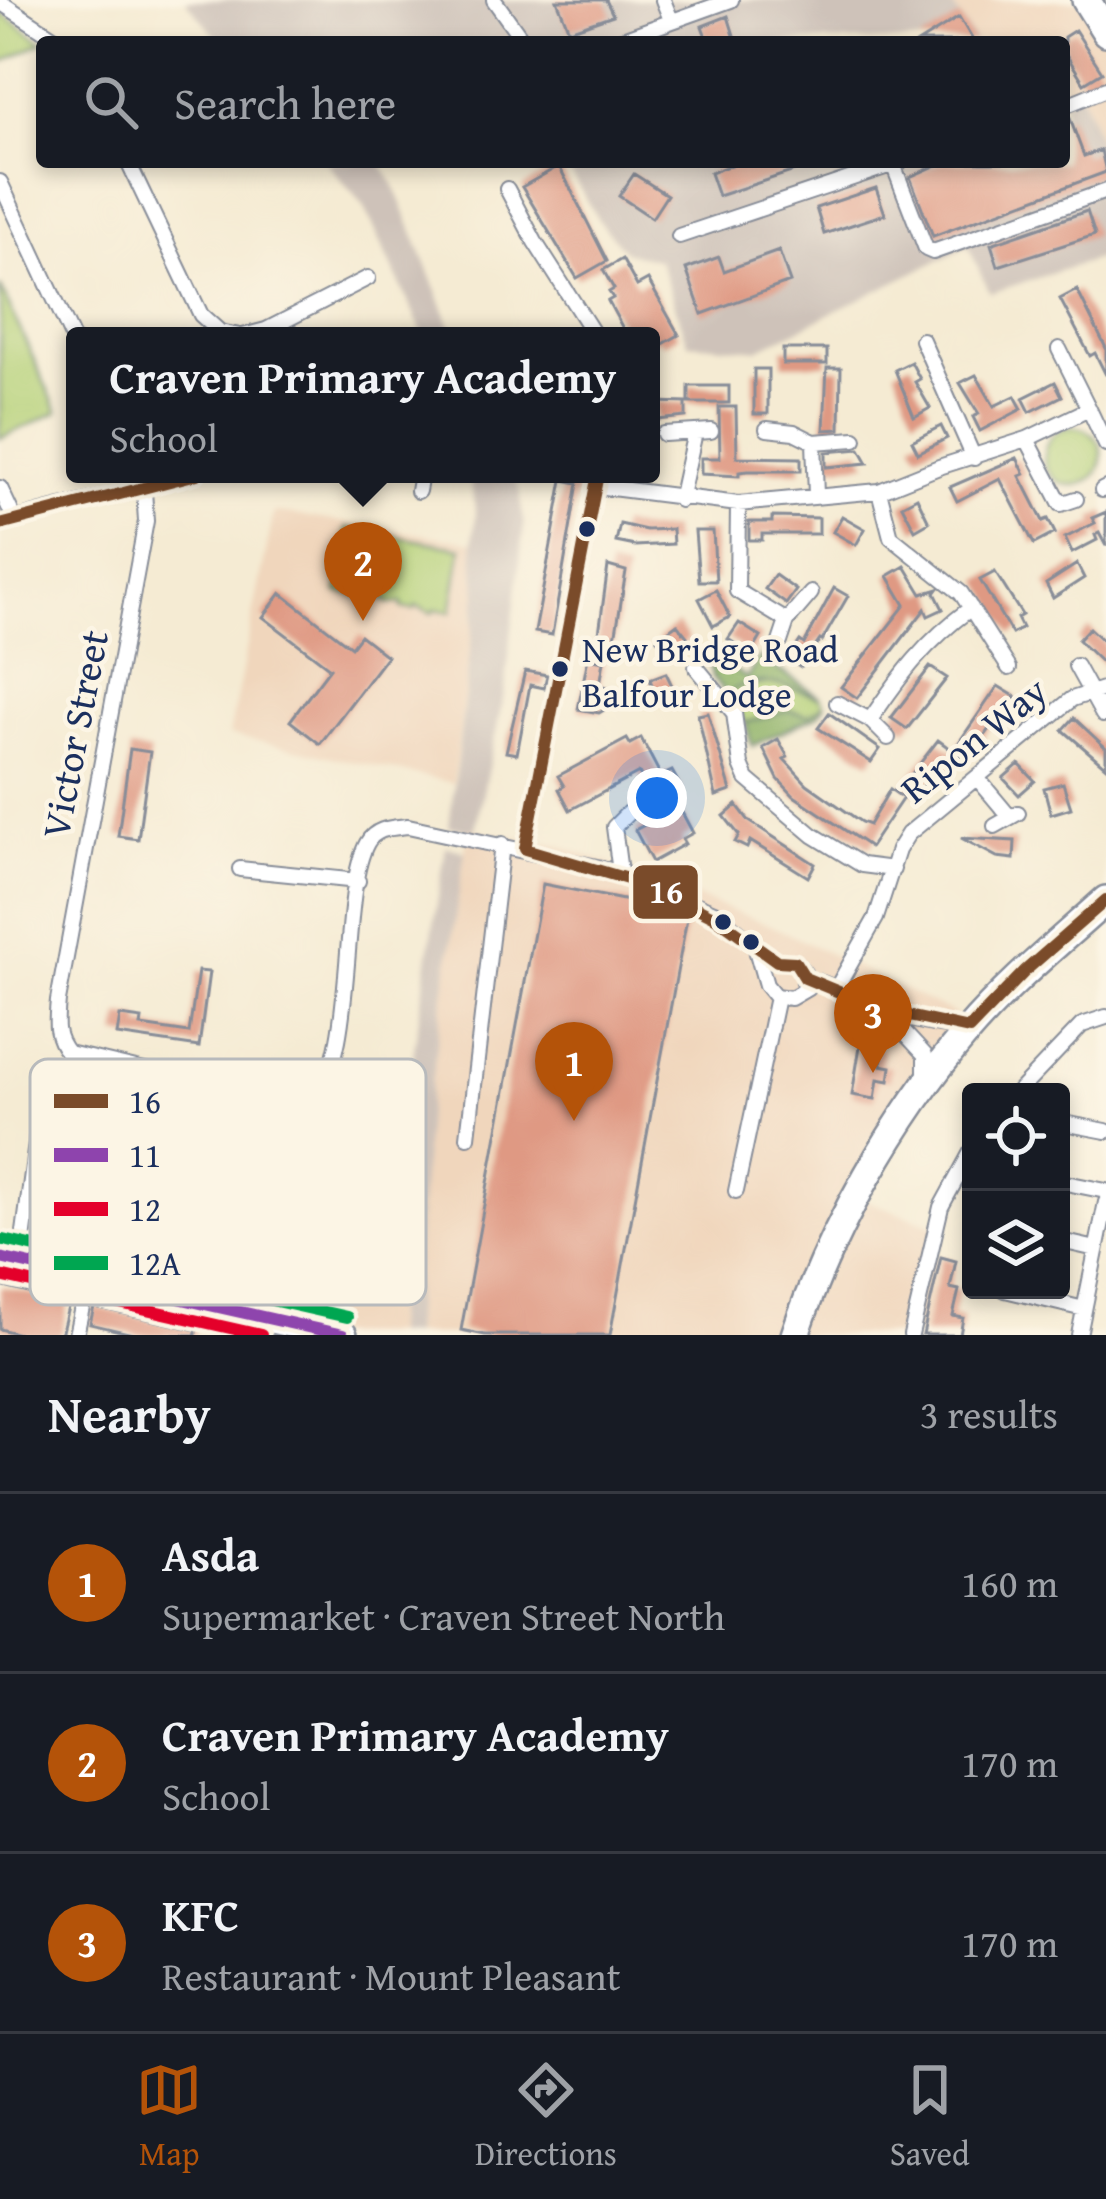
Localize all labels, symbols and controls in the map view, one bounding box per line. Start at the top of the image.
search box [36,36,1070,168]
icon: search [78,69,144,135]
text: Search here [174,70,396,135]
popup [66,327,660,483]
text: Craven Primary Academy [110,344,616,409]
text: School [110,409,218,466]
unlabelled marker [576,518,598,540]
pin: 2 [324,522,402,621]
place label: New Bridge Road Balfour Lodge [582,622,839,720]
street label: Victor Street [26,625,122,843]
marker: New Bridge Road Balfour Lodge [549,658,571,680]
street label: Ripon Way [887,662,1059,816]
your location [627,768,687,828]
line badge: 16 [631,863,700,921]
text: 16 [649,867,683,915]
unlabelled marker [712,911,734,933]
unlabelled marker [740,931,762,953]
pin: 3 [834,974,912,1073]
pin: 1 [535,1022,613,1121]
legend [30,1059,426,1305]
text: 16 [129,1077,161,1125]
map controls [962,1083,1070,1299]
button: locate [962,1083,1070,1191]
text: 11 [129,1131,161,1179]
text: 12 [129,1185,161,1233]
button: layers [962,1191,1070,1299]
text: 12A [129,1239,181,1287]
text: Nearby [48,1376,211,1451]
text: 3 results [920,1385,1058,1442]
text: Asda [162,1522,259,1587]
text: 1 [77,1554,97,1611]
text: 160 m [961,1554,1058,1611]
text: Supermarket · Craven Street North [162,1587,725,1644]
text: Craven Primary Academy [162,1702,669,1767]
text: 2 [77,1734,97,1791]
text: 170 m [961,1734,1058,1791]
text: School [162,1767,270,1824]
text: KFC [162,1882,239,1947]
text: 3 [77,1914,97,1971]
text: 170 m [961,1914,1058,1971]
text: Restaurant · Mount Pleasant [162,1947,620,2004]
tab: Map [136,2057,202,2177]
tab: Directions [475,2057,617,2177]
tab: Saved [890,2057,970,2177]

